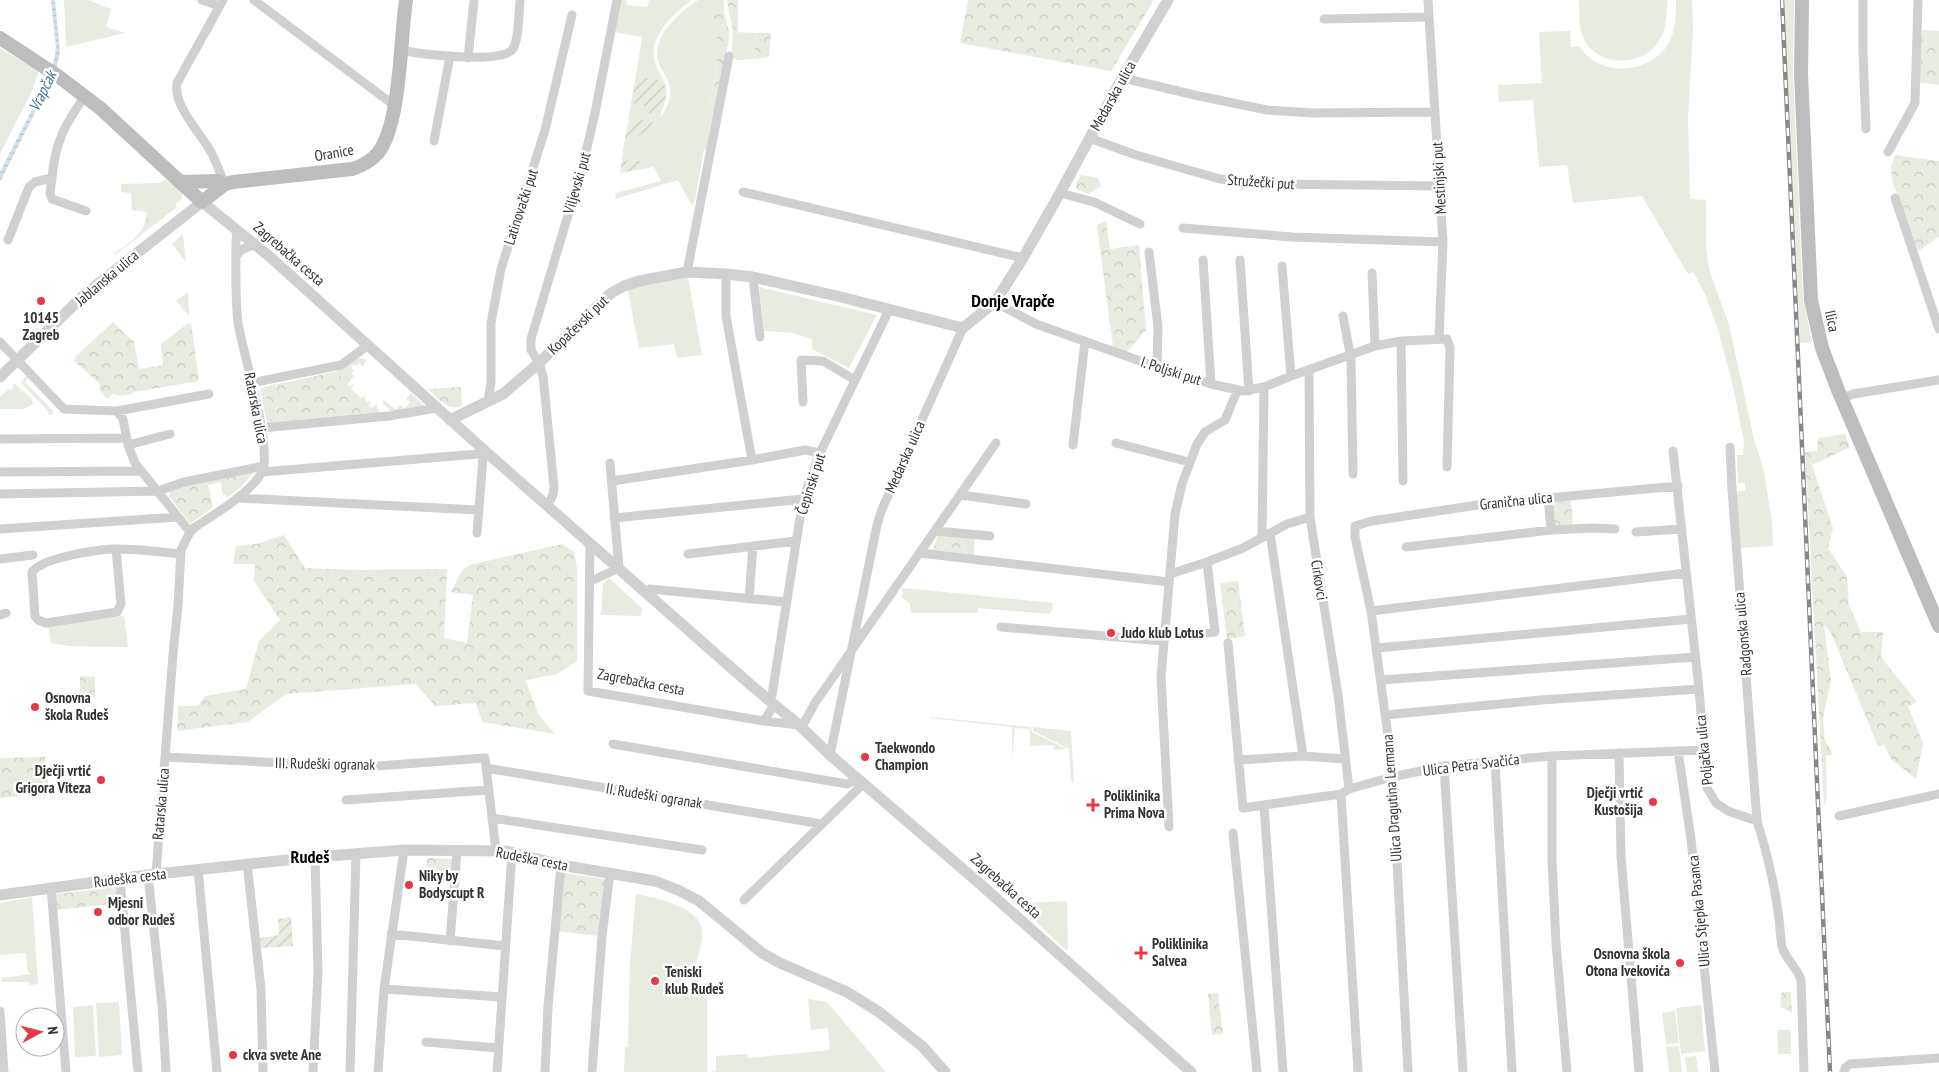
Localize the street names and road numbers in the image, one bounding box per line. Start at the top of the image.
street label: Medarska ulica [1086,57,1140,134]
street label: Oranice [313,140,355,165]
street label: Mestinjski put [1427,141,1450,215]
street label: Viljevski put [558,150,594,217]
street label: Latinovački put [499,166,542,247]
street label: Stružečki put [1227,170,1295,193]
street label: Zagrebačka cesta [250,217,329,290]
street label: Jablanska ulica [70,246,142,310]
street label: Kopačevski put [543,291,612,358]
street label: Ilica [1821,308,1844,333]
street label: I. Poljski put [1139,352,1204,389]
street label: Ratarska ulica [240,371,273,445]
street label: Medarska ulica [880,418,929,496]
street label: Čepinski put [792,451,829,517]
street label: Granična ulica [1479,487,1553,514]
street label: Cirkovci [1307,558,1332,601]
street label: Radgonska ulica [1729,591,1756,677]
street label: Zagrebačka cesta [596,664,686,699]
street label: Poljačka ulica [1690,714,1717,786]
street label: Ulica Dragutina Lermana [1378,734,1405,862]
street label: Ulica Petra Svačića [1422,749,1520,780]
street label: III. Rudeški ogranak [275,753,376,774]
street label: Ratarska ulica [148,767,173,841]
street label: II. Rudeški ogranak [605,779,704,813]
street label: Rudeška cesta [494,842,570,875]
street label: Zagrebačka cesta [967,849,1046,922]
street label: Ulica Stjepka Pasanca [1683,854,1714,968]
street label: Rudeška cesta [93,864,167,891]

